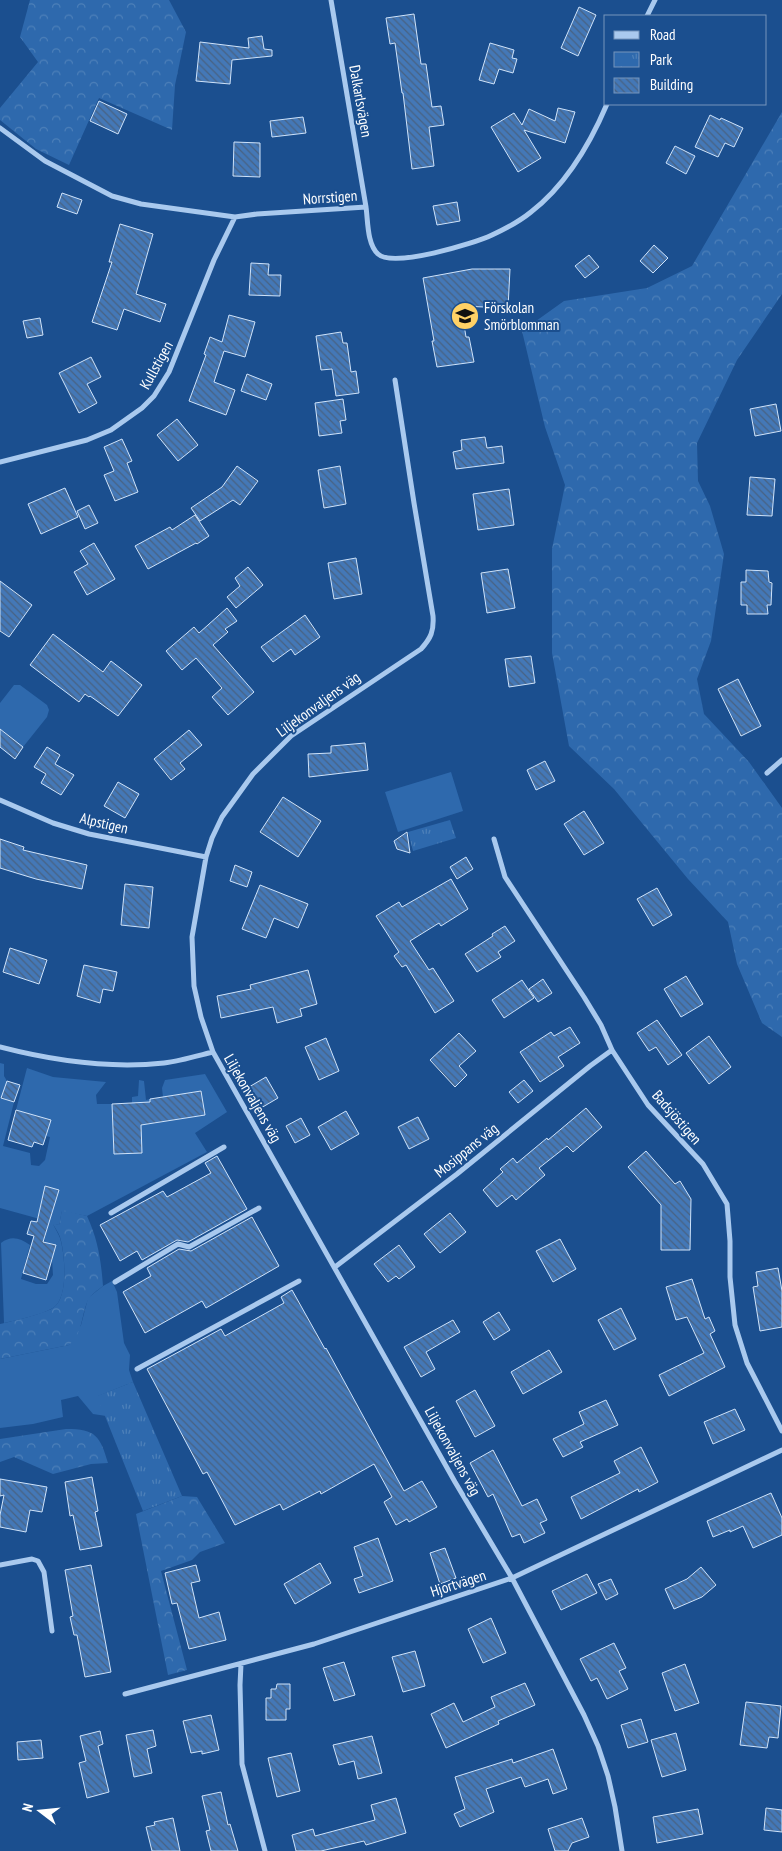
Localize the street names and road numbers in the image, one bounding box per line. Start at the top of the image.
street label: Dalkarlsvägen [345,63,377,139]
street label: Norrstigen [302,186,358,208]
street label: Kullstigen [135,338,177,392]
street label: Liljekonvaljens väg [272,667,364,741]
street label: Alpstigen [78,808,130,838]
street label: Liljekonvaljens väg [220,1050,286,1146]
street label: Badsjöstigen [648,1086,706,1148]
street label: Mosippans väg [430,1119,502,1181]
street label: Liljekonvaljens väg [421,1403,485,1499]
street label: Hjortvägen [428,1565,488,1601]

